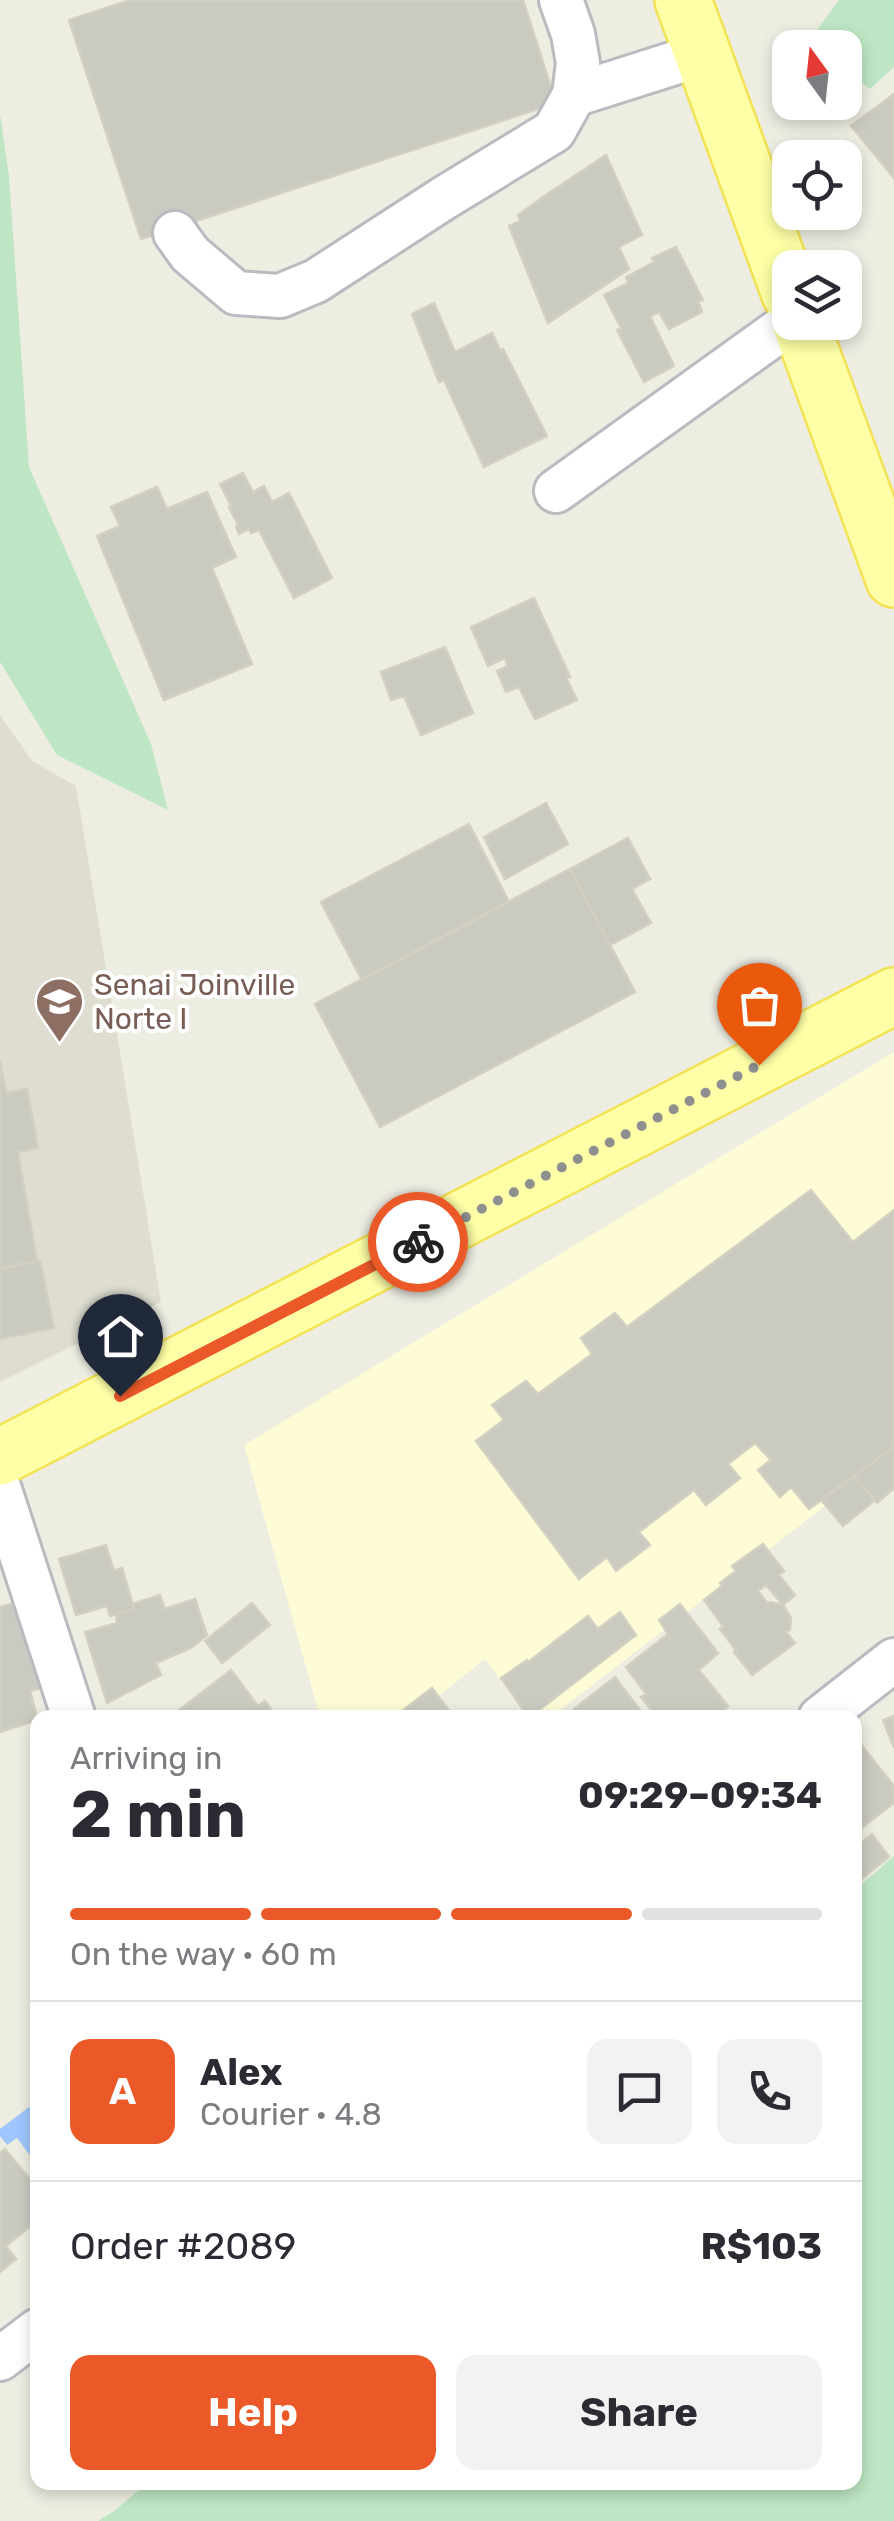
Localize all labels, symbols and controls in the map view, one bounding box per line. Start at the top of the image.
north arrow [772,30,862,120]
map controls [772,30,862,340]
button: locate [772,140,862,230]
button: layers [772,250,862,340]
pin [717,963,802,1066]
place label: Senai Joinville Norte I [94,967,295,1037]
school or university icon: Senai Joinville Norte I [33,976,85,1044]
icon: bag [732,978,787,1033]
courier [368,1192,468,1292]
icon: bike [391,1215,446,1270]
pin [78,1294,163,1397]
icon: home [93,1309,148,1364]
text: Arriving in [70,1739,222,1777]
text: 09:29–09:34 [578,1772,822,1818]
text: 2 min [70,1776,246,1853]
text: On the way · 60 m [70,1935,337,1973]
button: chat [587,2039,692,2144]
button: phone [717,2039,822,2144]
text: Alex [200,2049,282,2095]
text: A [109,2068,136,2114]
text: Courier · 4.8 [200,2095,382,2133]
text: Order #2089 [70,2223,296,2269]
text: R$103 [701,2223,822,2269]
button: Help [70,2355,436,2470]
button: Share [456,2355,822,2470]

